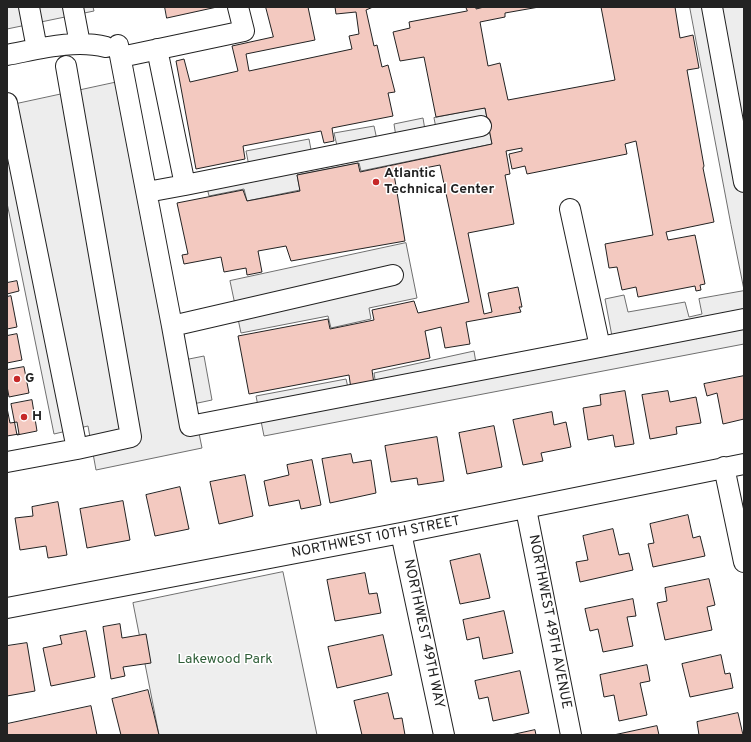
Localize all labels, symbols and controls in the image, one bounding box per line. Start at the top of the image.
place label: Atlantic Technical Center [384,166,494,198]
marker: Atlantic Technical Center [371,177,381,187]
place label: G [25,371,35,387]
marker: G [12,374,22,384]
place label: H [32,409,42,425]
marker: H [19,412,29,422]
street label: NORTHWEST 10TH STREET [290,513,462,563]
street label: NORTHWEST 49TH AVENUE [524,533,574,711]
street label: NORTHWEST 49TH WAY [399,558,447,710]
park label: Lakewood Park [177,652,273,668]

